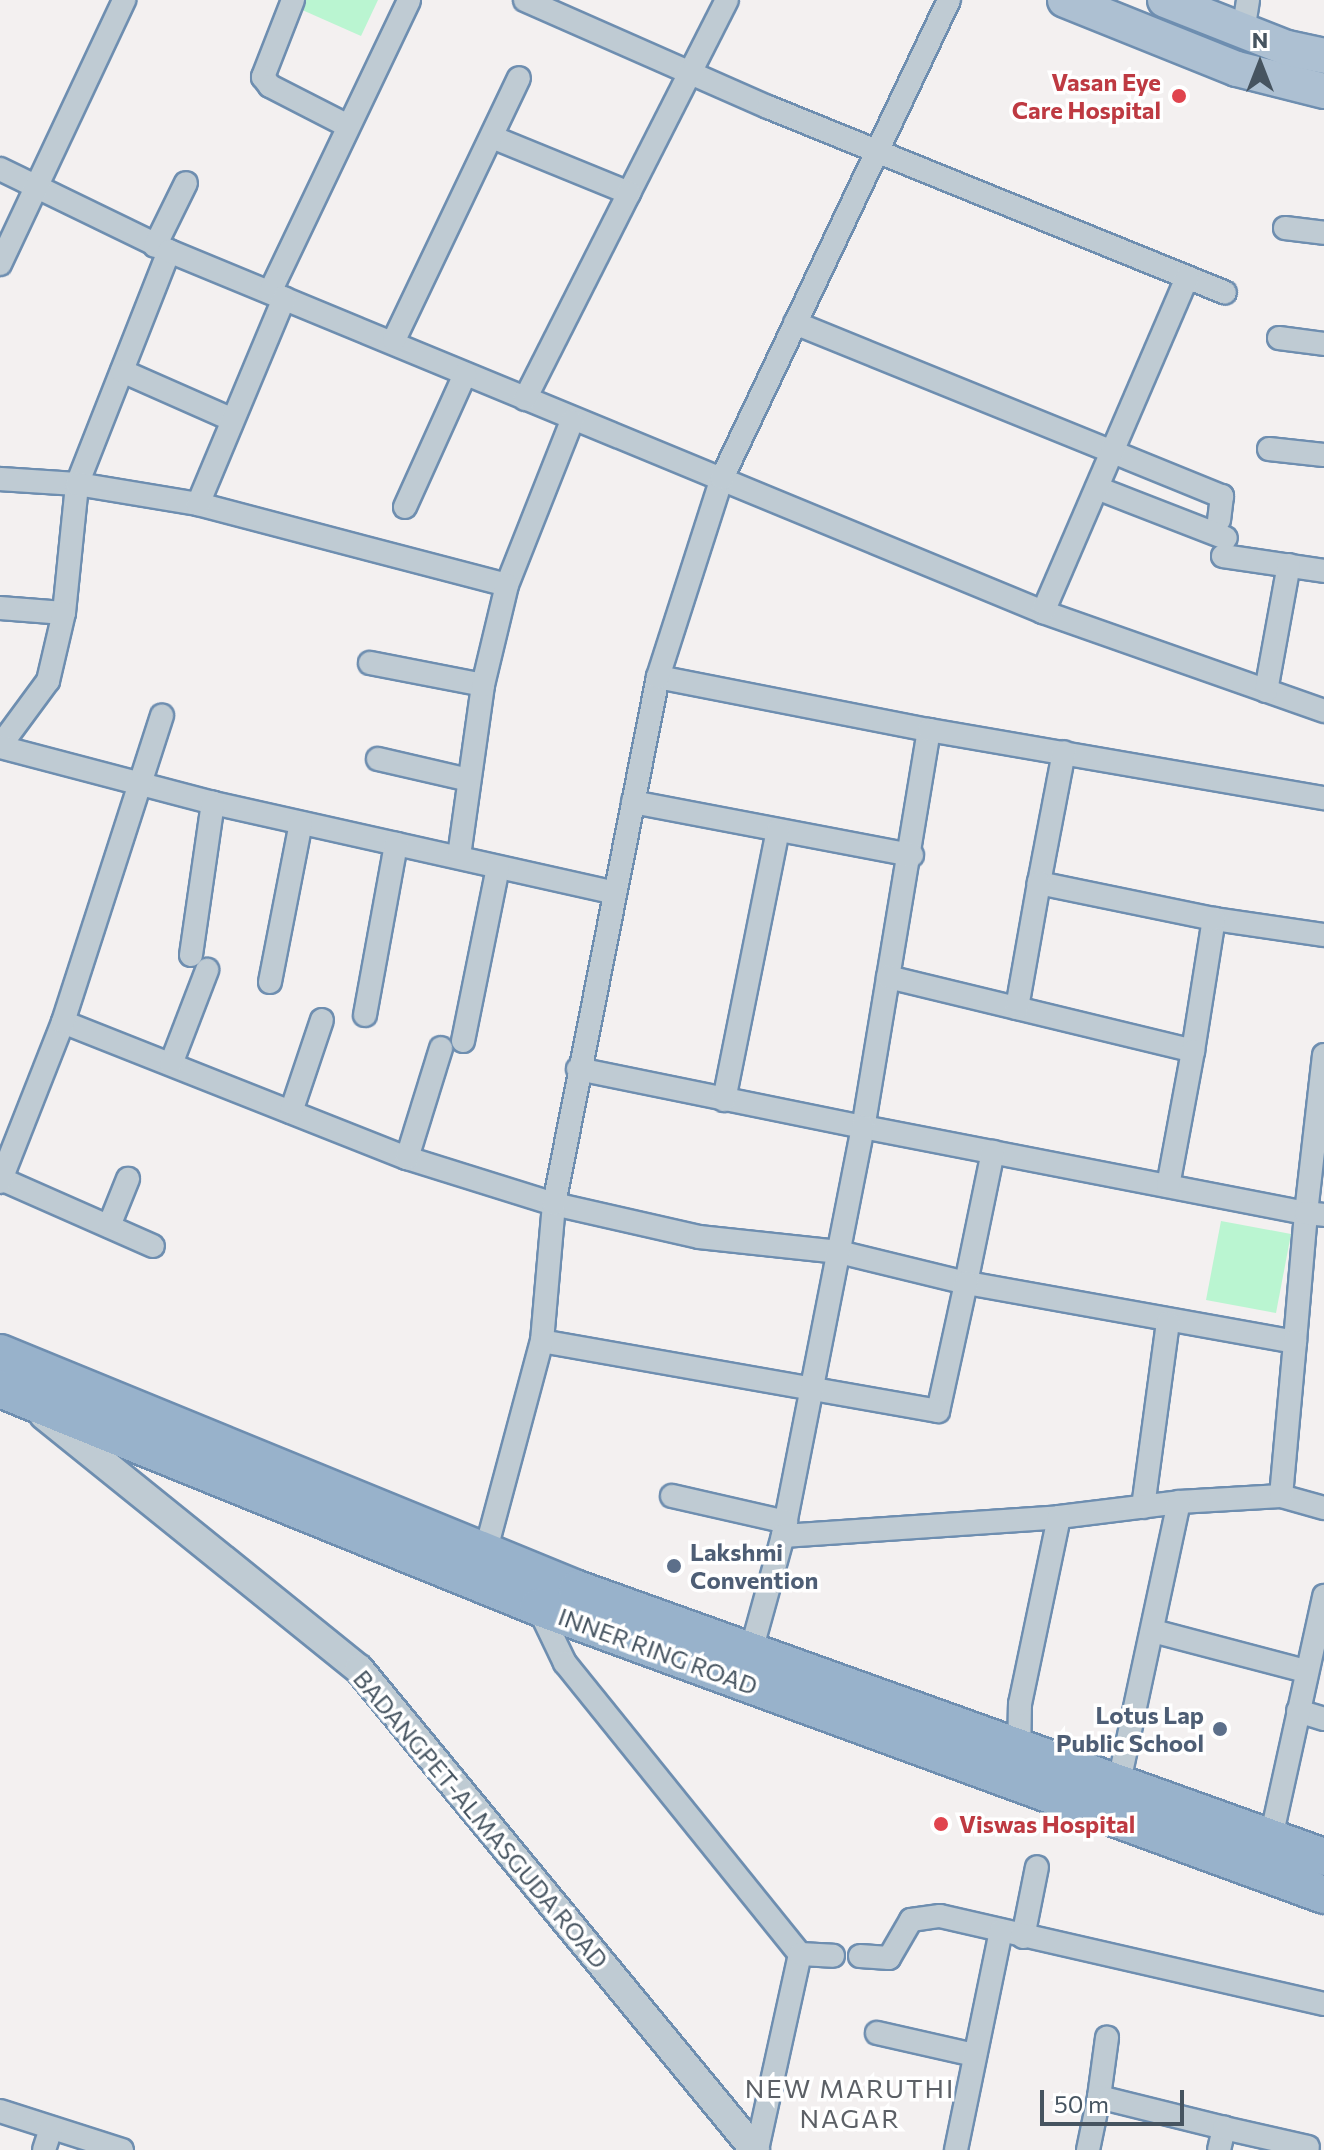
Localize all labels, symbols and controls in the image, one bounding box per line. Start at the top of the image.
north arrow [1220,24,1300,104]
text: N [1252,26,1268,53]
place label: Vasan Eye Care Hospital [1012,68,1161,124]
marker: Vasan Eye Care Hospital [1168,85,1190,107]
place label: Lakshmi Convention [690,1538,818,1594]
marker: Lakshmi Convention [665,1557,683,1575]
street label: INNER RING ROAD [555,1602,761,1700]
street label: BADANGPET-ALMASGUDA ROAD [348,1664,614,1974]
place label: Lotus Lap Public School [1056,1701,1204,1757]
marker: Lotus Lap Public School [1211,1720,1229,1738]
place label: Viswas Hospital [959,1810,1135,1838]
marker: Viswas Hospital [930,1813,952,1835]
district label: NEW MARUTHI NAGAR [745,2072,955,2134]
scale bar [1044,2074,1188,2124]
text: 50 m [1054,2089,1109,2118]

